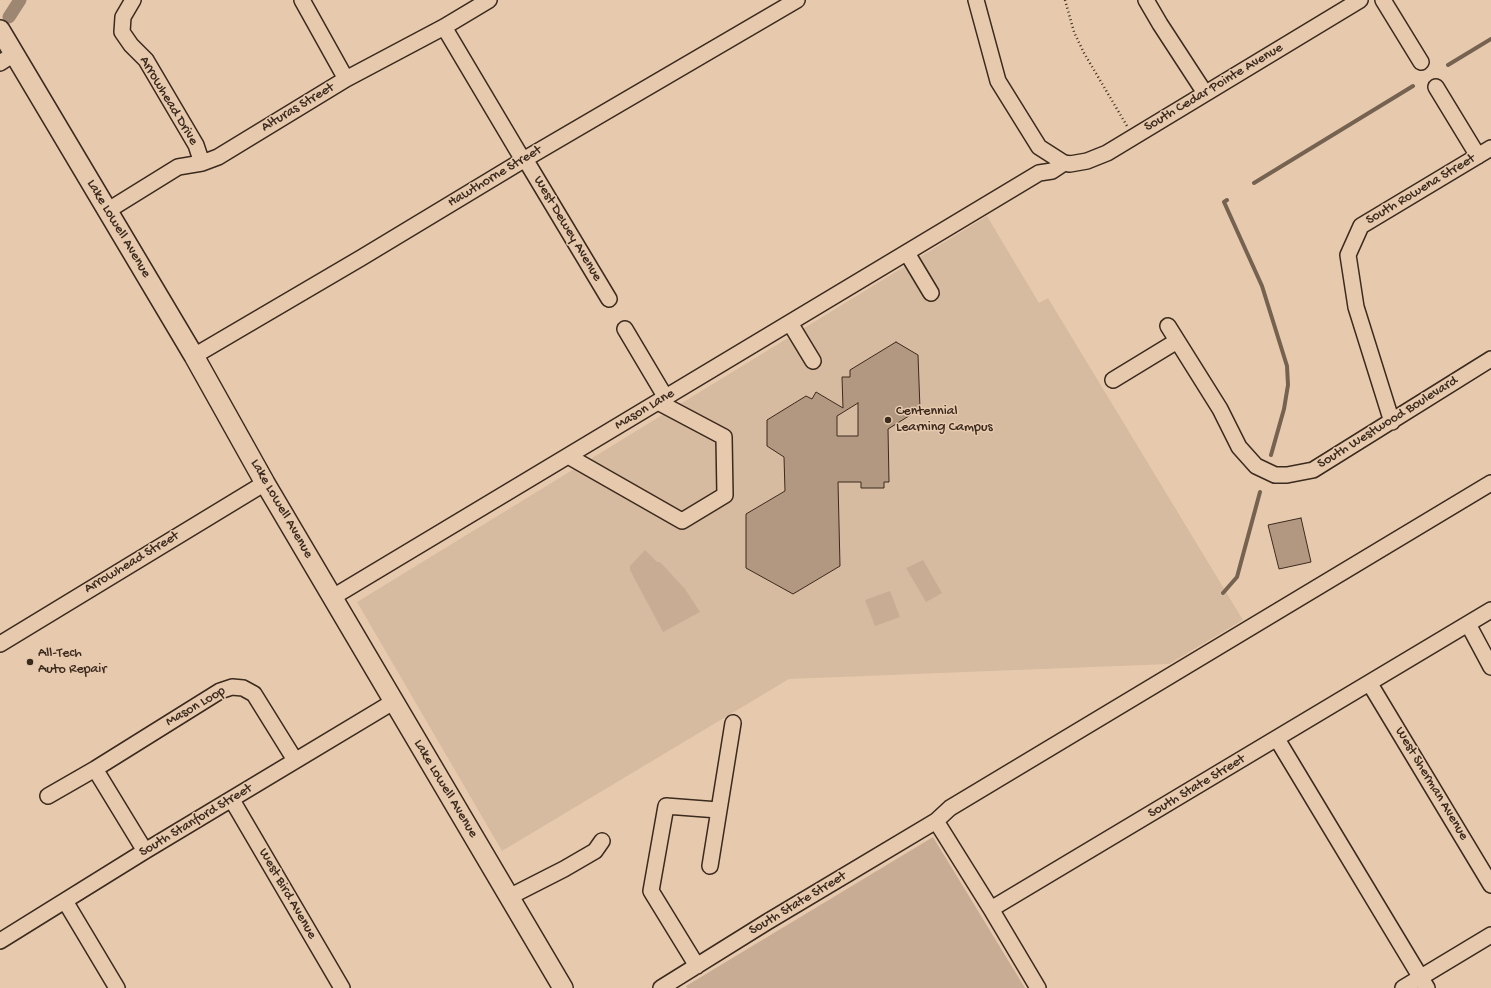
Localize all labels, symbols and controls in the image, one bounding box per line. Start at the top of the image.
street label: South Cedar Pointe Avenue [1142,40,1286,136]
street label: Arrowhead Drive [135,53,201,149]
street label: Alturas Street [258,80,338,136]
street label: Hawthorne Street [445,142,545,212]
street label: South Rowena Street [1363,151,1479,229]
street label: West Dewey Avenue [529,173,605,285]
street label: Lake Lowell Avenue [82,177,154,281]
street label: South Westwood Boulevard [1315,373,1461,473]
street label: Mason Lane [612,386,678,434]
place label: Centennial Learning Campus [896,404,993,436]
marker: Centennial Learning Campus [883,415,893,425]
street label: Lake Lowell Avenue [246,456,316,562]
street label: Arrowhead Street [82,528,182,598]
place label: All-Tech Auto Repair [38,646,106,678]
marker: All-Tech Auto Repair [25,657,35,667]
street label: Mason Loop [163,683,229,731]
street label: West Sherman Avenue [1391,724,1471,844]
street label: Lake Lowell Avenue [409,737,481,841]
street label: South State Street [1145,751,1249,823]
street label: South Stanford Street [136,781,256,861]
street label: West Bird Avenue [254,846,320,942]
street label: South State Street [746,868,850,940]

